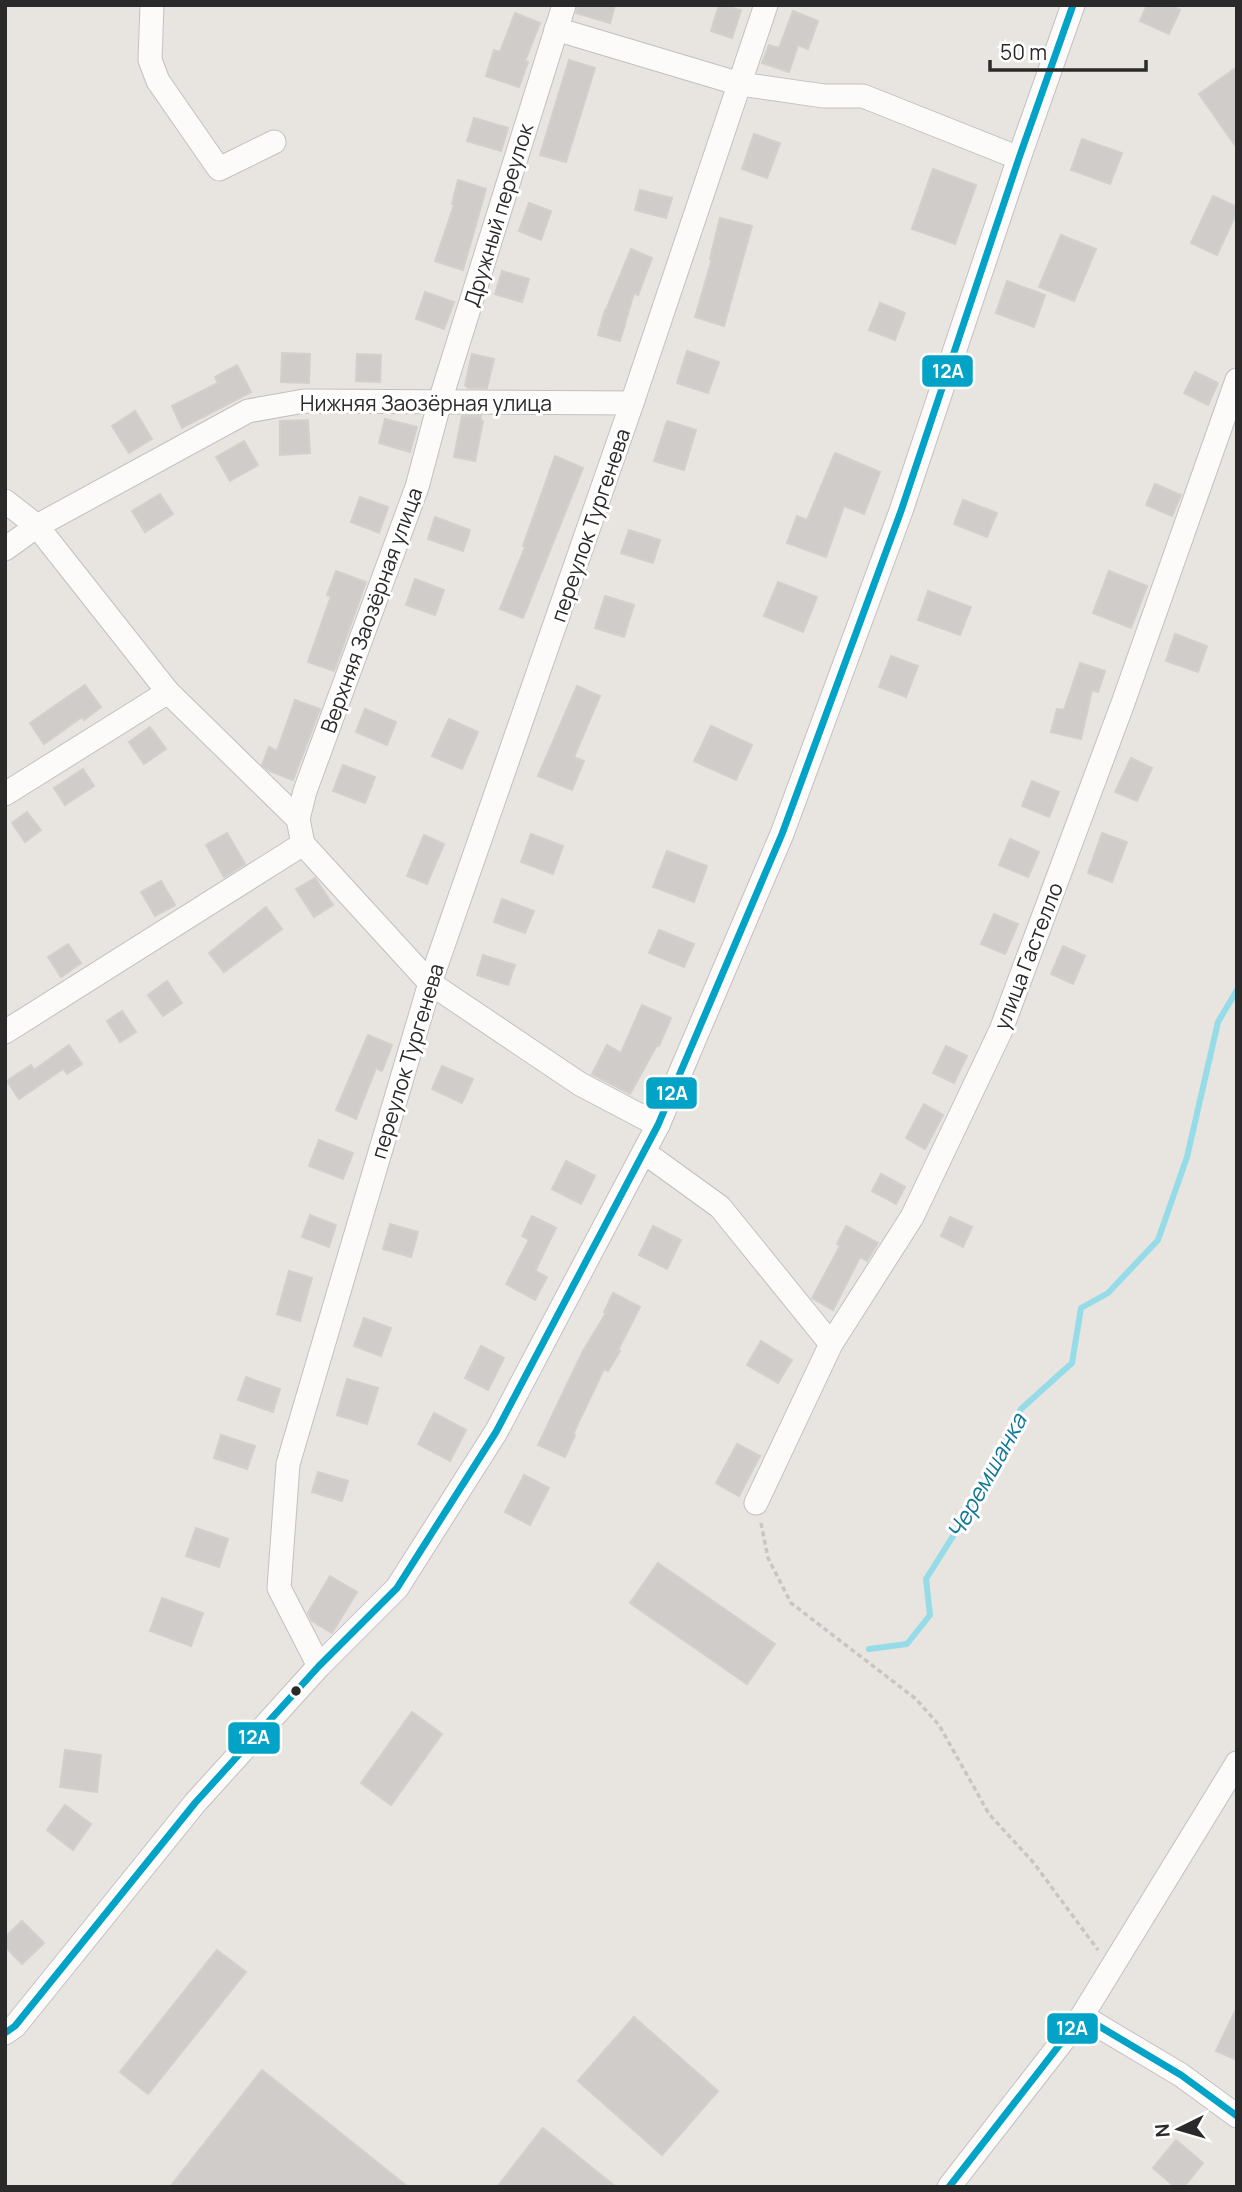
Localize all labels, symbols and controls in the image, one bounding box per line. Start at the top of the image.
scale bar [990,28,1146,72]
text: 50 m [1000,38,1047,66]
street label: Дружный переулок [457,119,539,310]
line badge: 12А [921,354,974,388]
text: 12А [932,358,964,384]
street label: Нижняя Заозёрная улица [300,389,552,417]
street label: переулок Тургенева [544,425,636,625]
street label: Верхняя Заозёрная улица [314,484,428,736]
street label: улица Гастелло [987,878,1069,1034]
street label: переулок Тургенева [364,960,450,1162]
line badge: 12А [645,1076,698,1110]
text: 12А [656,1080,688,1106]
water label: Черемшанка [938,1406,1034,1545]
unlabelled marker [289,1684,303,1698]
line badge: 12А [227,1721,281,1755]
text: 12А [238,1724,270,1750]
line badge: 12А [1046,2012,1099,2045]
text: 12А [1056,2015,1088,2041]
north arrow [1144,2094,1214,2164]
text: N [1149,2123,1176,2138]

